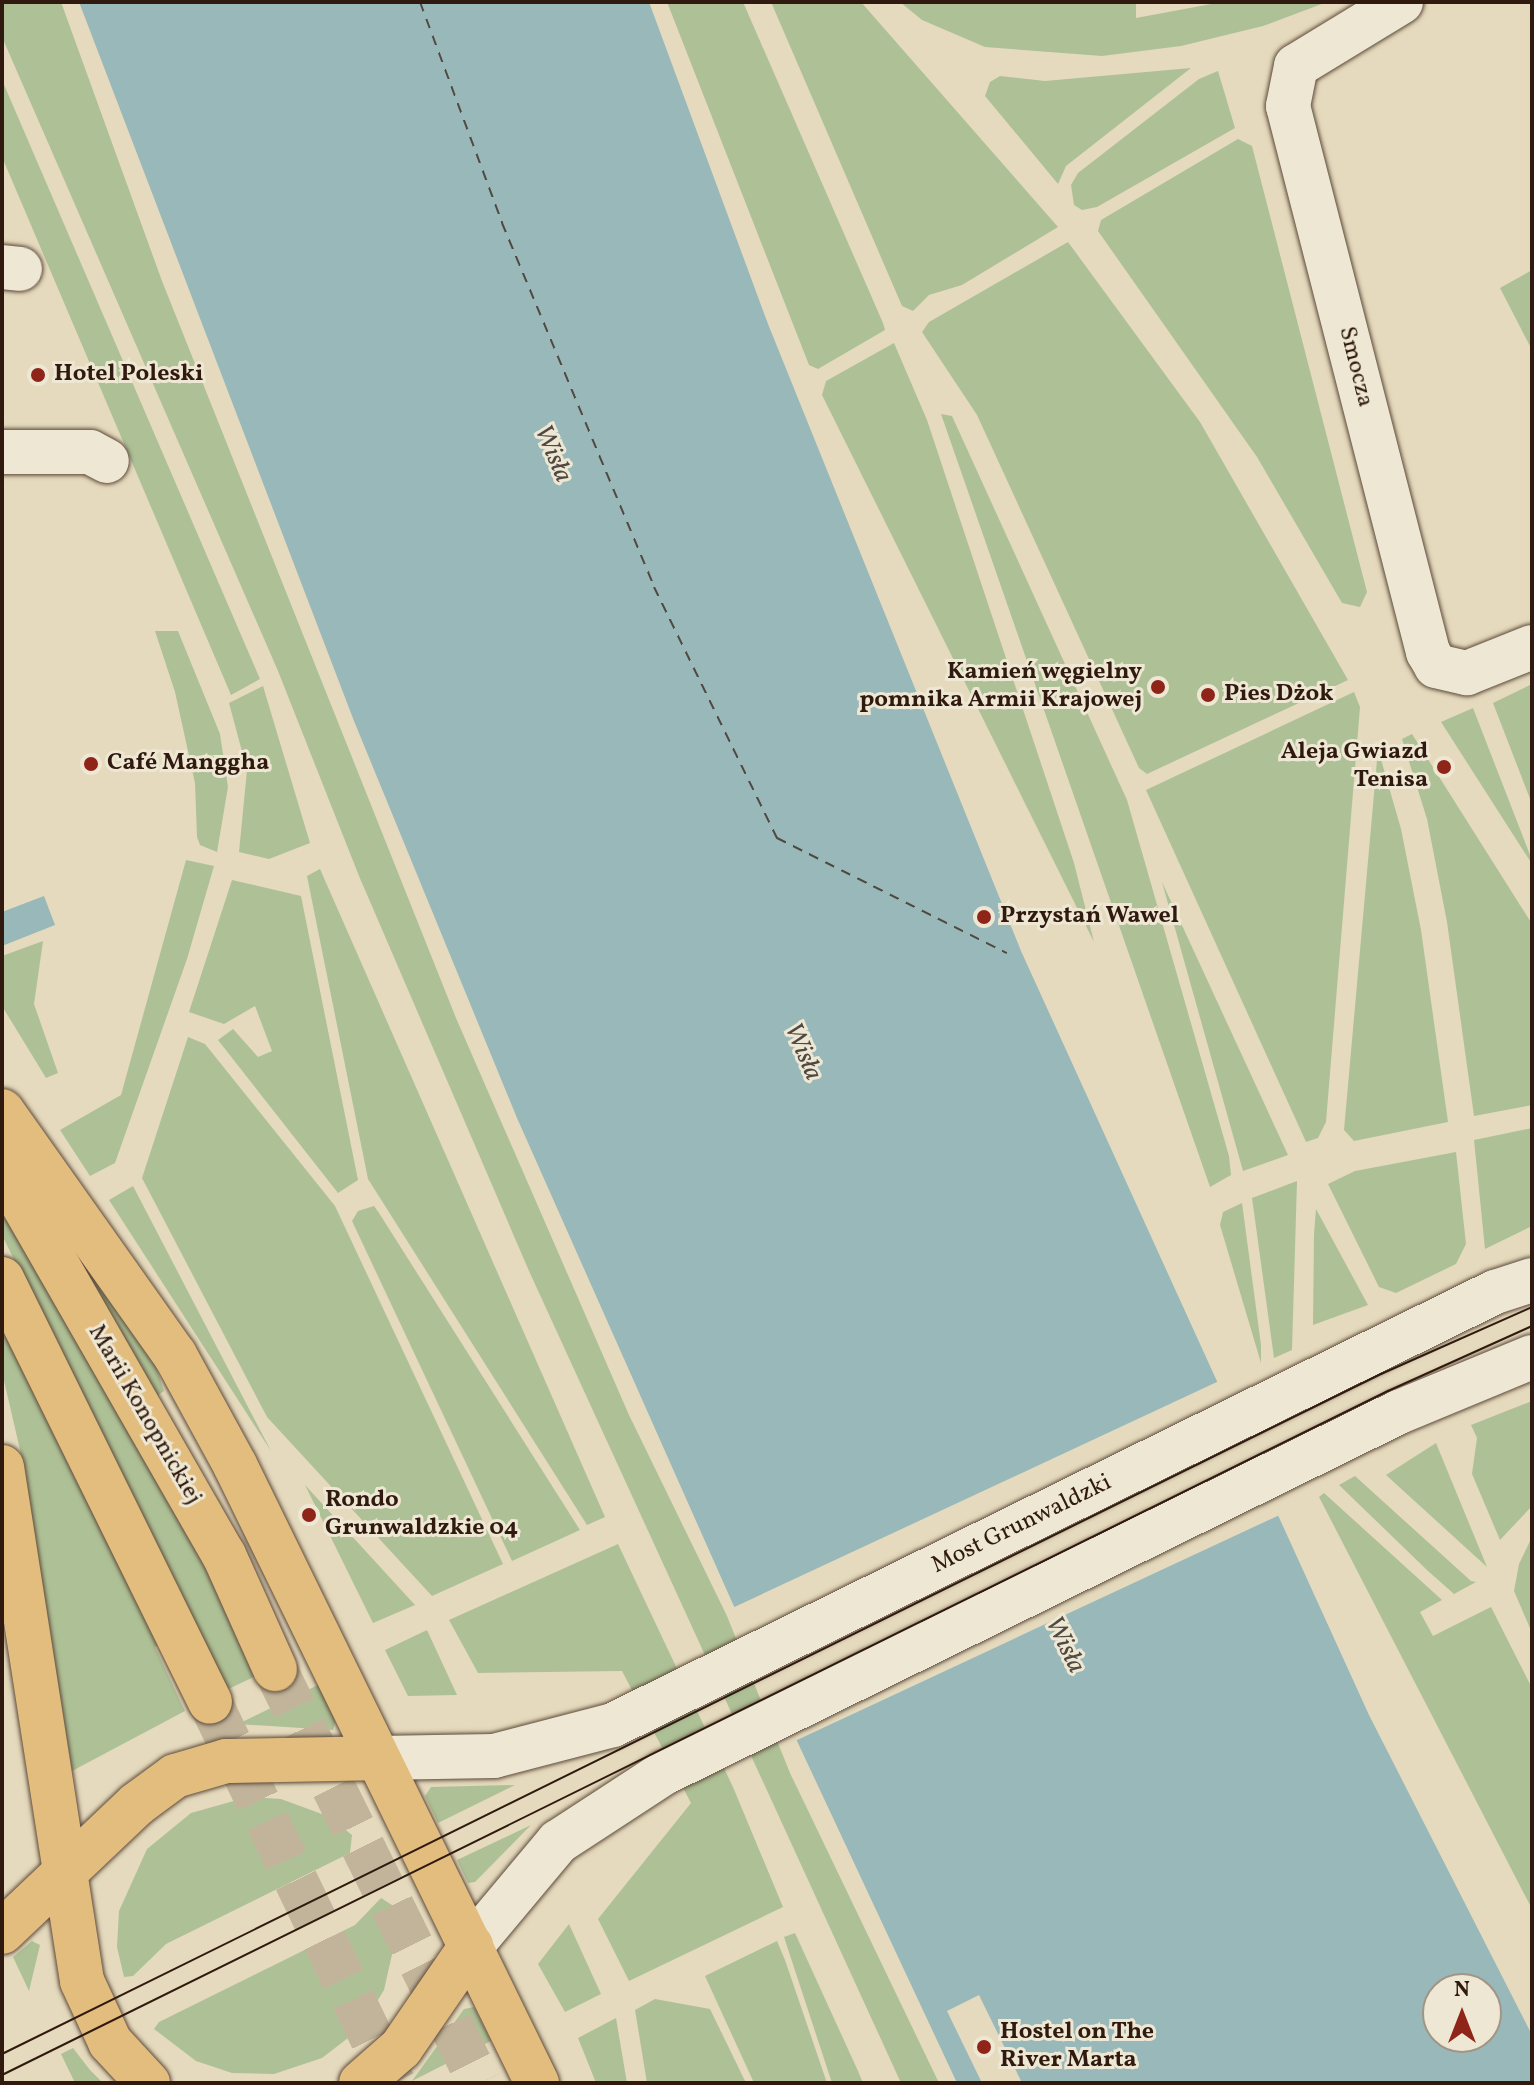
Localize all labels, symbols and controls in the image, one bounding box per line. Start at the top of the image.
street label: Smocza [1331,324,1379,410]
place label: Hotel Poleski [54,361,204,389]
marker: Hotel Poleski [29,366,47,384]
water label: Wisła [526,421,578,487]
place label: Kamień węgielny pomnika Armii Krajowej [859,659,1142,715]
marker: Kamień węgielny pomnika Armii Krajowej [1149,678,1167,696]
place label: Pies Dżok [1224,681,1334,709]
marker: Pies Dżok [1199,686,1217,704]
place label: Aleja Gwiazd Tenisa [1281,739,1428,795]
place label: Café Manggha [107,750,269,778]
marker: Café Manggha [82,755,100,773]
marker: Aleja Gwiazd Tenisa [1435,758,1453,776]
place label: Przystań Wawel [1000,903,1179,931]
marker: Przystań Wawel [975,908,993,926]
water label: Wisła [776,1019,828,1085]
street label: Marii Konopnickiej [81,1320,207,1510]
street label: Most Grunwaldzki [928,1469,1116,1581]
place label: Rondo Grunwaldzkie 04 [325,1487,518,1543]
marker: Rondo Grunwaldzkie 04 [300,1506,318,1524]
water label: Wisła [1037,1612,1091,1678]
north arrow [1422,1973,1502,2053]
text: N [1454,1975,1470,2006]
place label: Hostel on The River Marta [1000,2019,1154,2075]
marker: Hostel on The River Marta [975,2038,993,2056]

